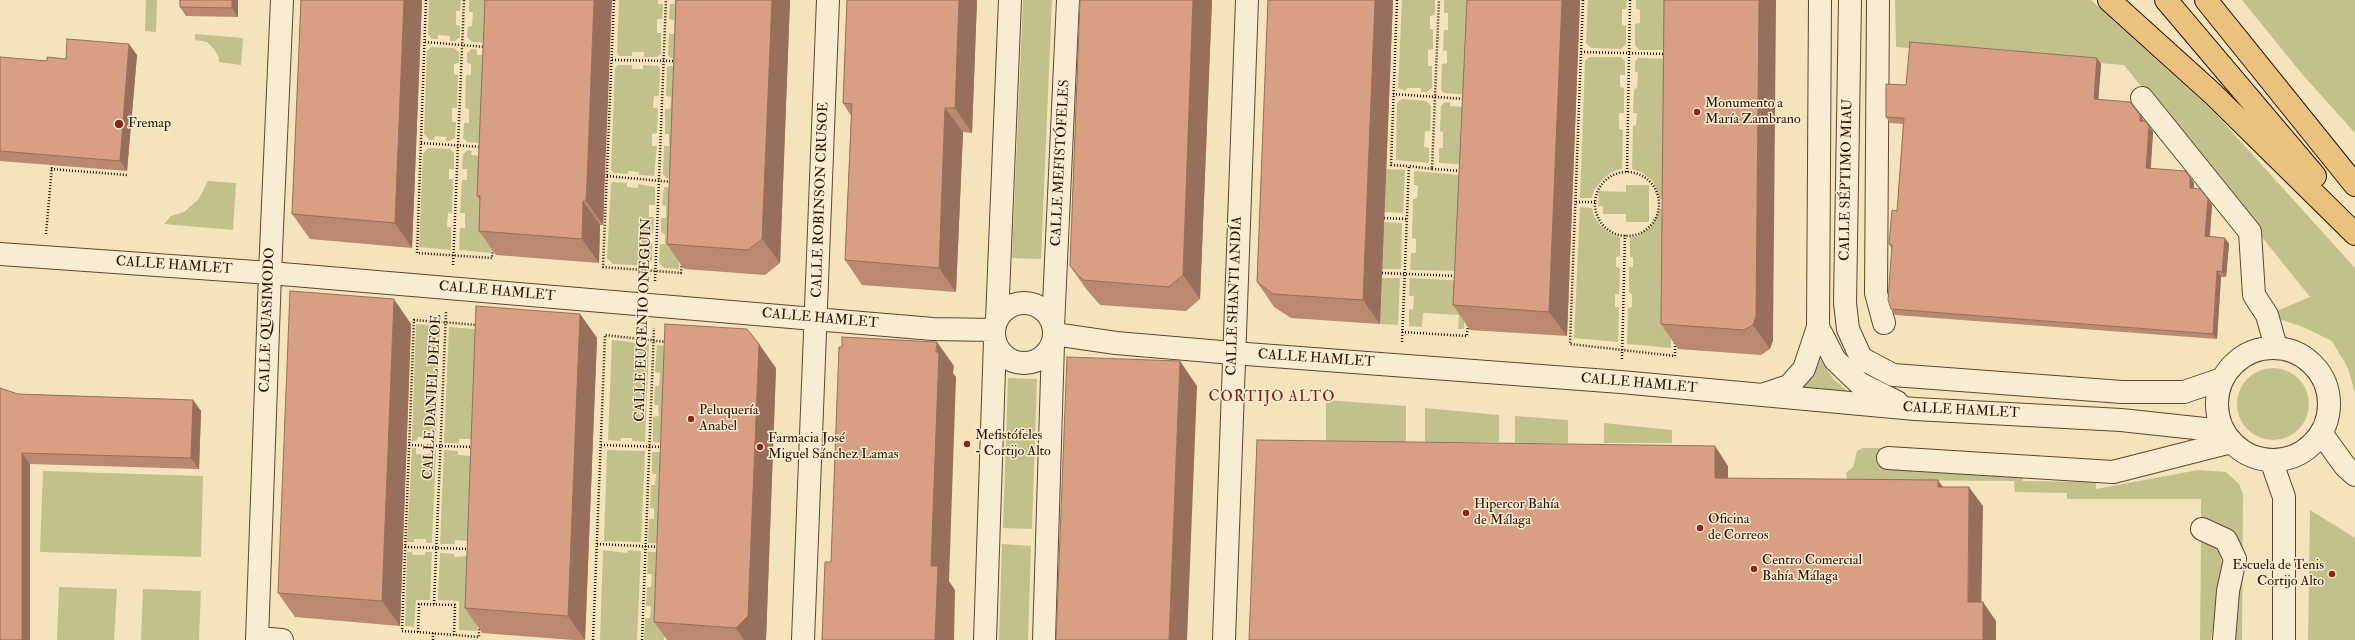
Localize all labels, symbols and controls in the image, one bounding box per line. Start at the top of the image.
street label: CALLE MEFISTÓFELES [1048,79,1074,247]
place label: Monumento a María Zambrano [1705,96,1801,128]
street label: CALLE SÉPTIMO MIAU [1837,99,1857,261]
street label: CALLE ROBINSON CRUSOE [809,102,833,298]
marker: Monumento a María Zambrano [1692,107,1702,117]
place label: Fremap [128,116,171,132]
marker: Fremap [113,118,125,130]
street label: CALLE SHANTI ANDÍA [1224,216,1246,376]
street label: CALLE EUGENIO ONEGUIN [632,218,656,422]
street label: CALLE QUASIMODO [257,247,279,393]
street label: CALLE HAMLET [115,254,233,278]
street label: CALLE HAMLET [438,279,556,305]
street label: CALLE HAMLET [761,306,879,332]
street label: CALLE DANIEL DEFOE [420,314,446,480]
street label: CALLE HAMLET [1257,347,1375,371]
street label: CALLE HAMLET [1580,371,1698,397]
district label: CORTIJO ALTO [1209,389,1335,407]
street label: CALLE HAMLET [1902,400,2020,422]
place label: Peluquería Anabel [699,403,758,436]
marker: Peluquería Anabel [686,414,696,424]
place label: Mefistófeles - Cortijo Alto [975,428,1051,460]
place label: Farmacia José Miguel Sánchez Lamas [768,431,899,464]
marker: Mefistófeles - Cortijo Alto [962,439,972,449]
marker: Farmacia José Miguel Sánchez Lamas [755,442,765,452]
place label: Hipercor Bahía de Málaga [1474,497,1559,530]
marker: Hipercor Bahía de Málaga [1461,508,1471,518]
place label: Oficina de Correos [1708,512,1768,544]
marker: Oficina de Correos [1695,523,1705,533]
place label: Centro Comercial Bahía Málaga [1762,553,1862,586]
place label: Escuela de Tenis Cortijo Alto [2232,558,2324,590]
marker: Centro Comercial Bahía Málaga [1749,564,1759,574]
marker: Escuela de Tenis Cortijo Alto [2327,569,2337,579]

